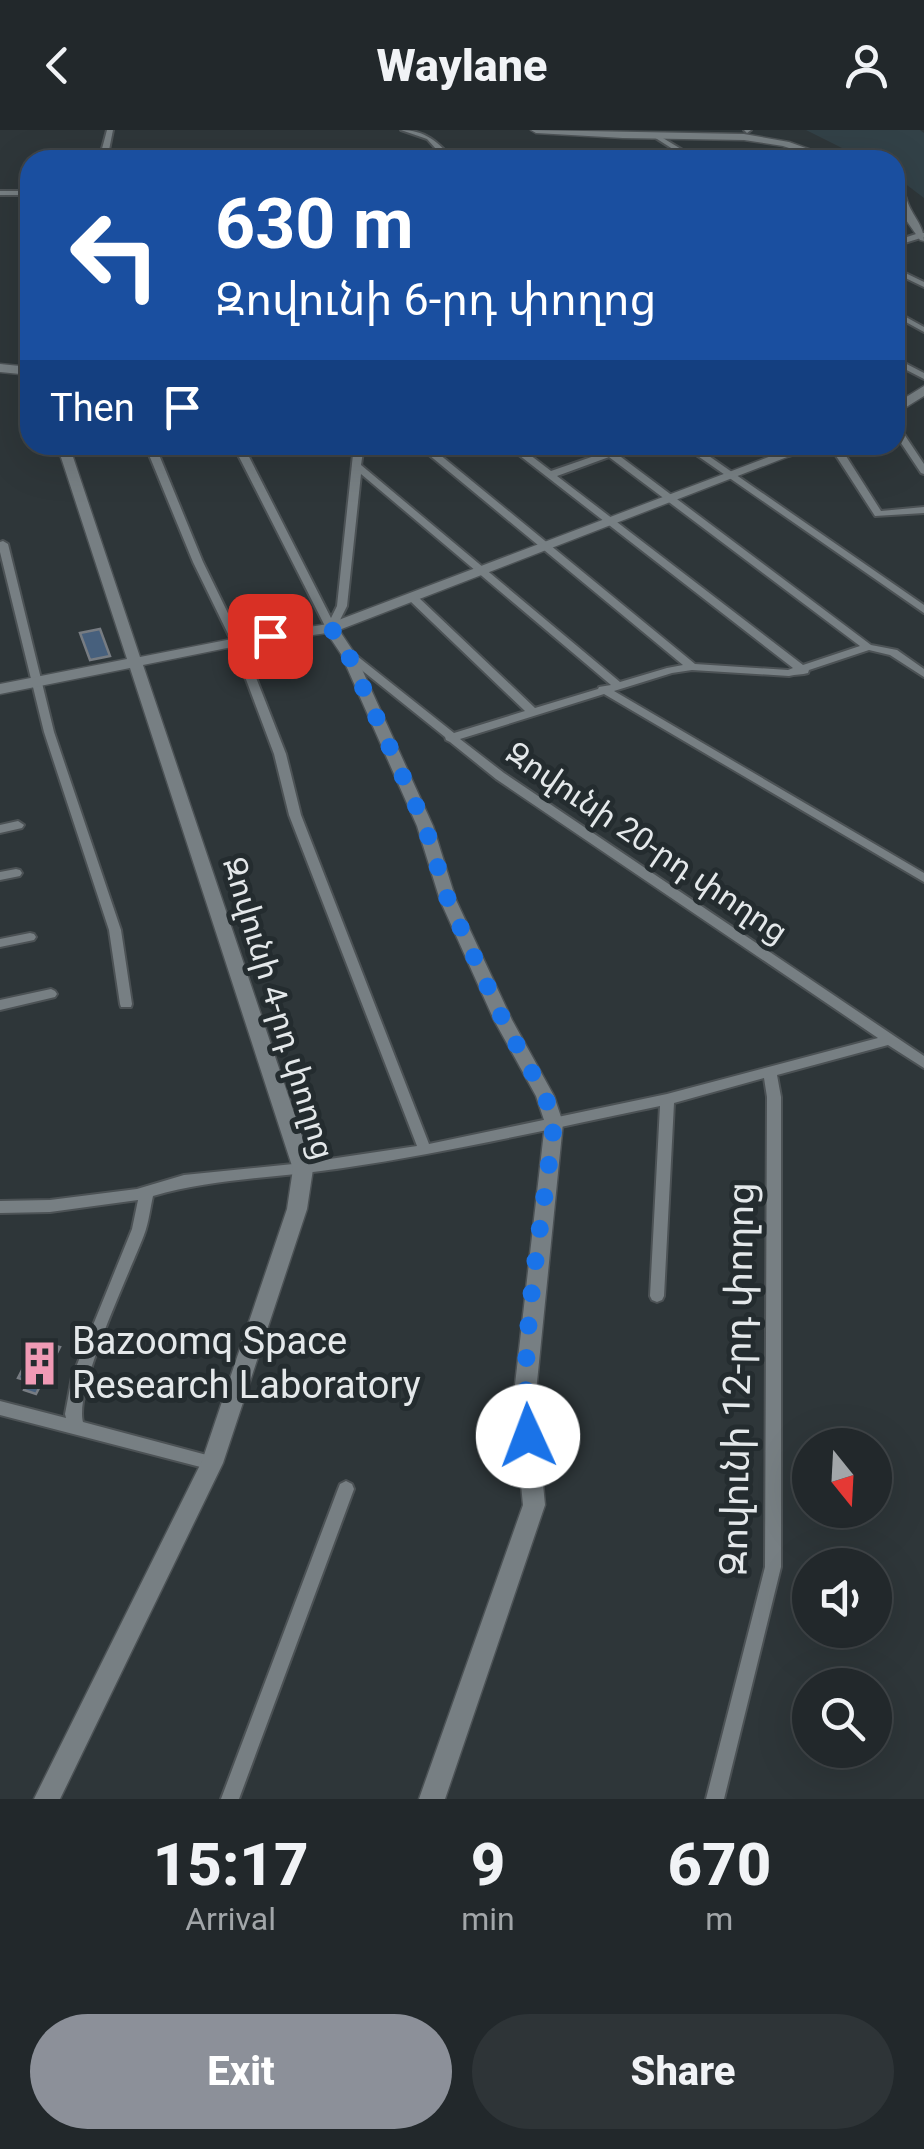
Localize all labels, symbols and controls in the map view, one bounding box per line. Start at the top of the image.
icon: back [30,38,85,93]
icon: person [839,38,894,93]
text: Waylane [376,39,548,92]
text: 630 m [215,183,414,265]
icon: left [50,190,180,320]
text: Զովունի 6-րդ փողոց [215,273,657,326]
icon: arrive [155,380,210,435]
text: Then [50,386,135,430]
pin [228,594,313,679]
icon: arrive [243,609,298,664]
street label: Զովունի 20-րդ փողոց [499,733,795,951]
street label: Զովունի 4-րդ փողոց [215,852,343,1164]
street label: Զովունի 12-րդ փողոց [712,1182,762,1576]
place label: Bazoomq Space Research Laboratory [72,1319,421,1407]
building icon: Bazoomq Space Research Laboratory [15,1339,63,1387]
position arrow [476,1384,580,1488]
north arrow [792,1428,892,1528]
map controls [792,1428,892,1768]
button: sound [792,1548,892,1648]
button: search [792,1668,892,1768]
text: 15:17 [153,1829,309,1900]
text: 9 [471,1829,505,1900]
text: 670 [667,1829,771,1900]
text: Arrival [185,1900,276,1938]
text: min [461,1900,515,1938]
text: m [705,1900,733,1938]
button: Exit [30,2014,452,2129]
button: Share [472,2014,894,2129]

